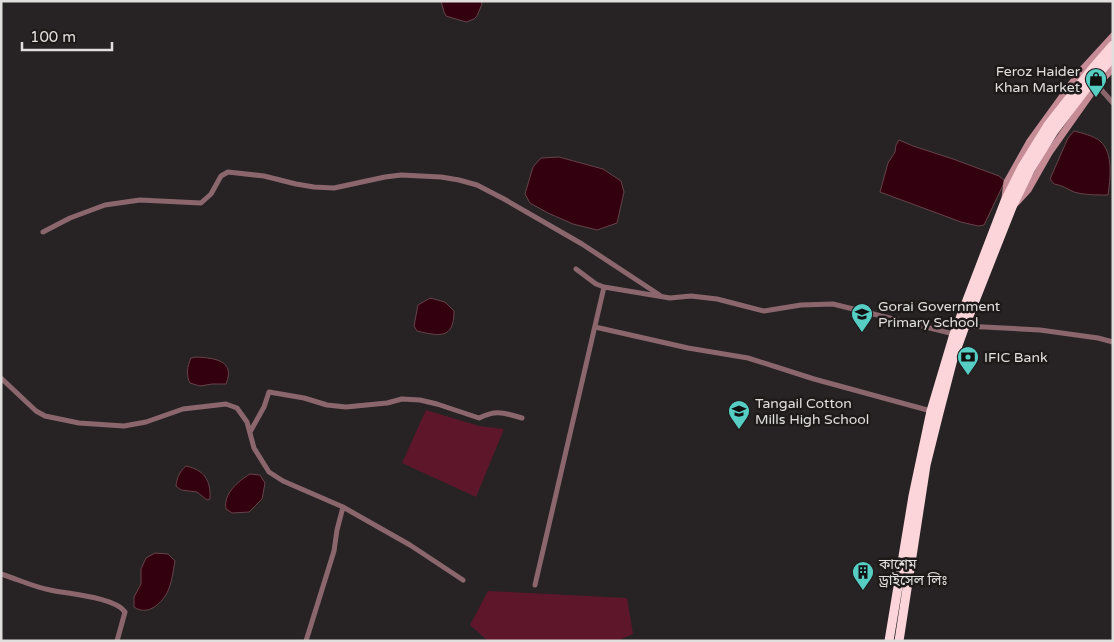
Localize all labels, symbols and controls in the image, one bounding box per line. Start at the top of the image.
scale bar [22,20,112,52]
text: 100 m [30,28,76,46]
place label: Feroz Haider Khan Market [995,63,1081,96]
shop icon: Feroz Haider Khan Market [1084,67,1108,98]
place label: Gorai Government Primary School [878,298,1001,331]
school or university icon: Gorai Government Primary School [850,302,874,333]
bank icon: IFIC Bank [956,345,980,376]
place label: IFIC Bank [984,349,1048,366]
place label: Tangail Cotton Mills High School [755,395,869,428]
school or university icon: Tangail Cotton Mills High School [727,399,751,430]
place label: কাশেম ড্রাইসেল লিঃ [878,556,948,589]
building icon: কাশেম ড্রাইসেল লিঃ [851,560,875,591]

